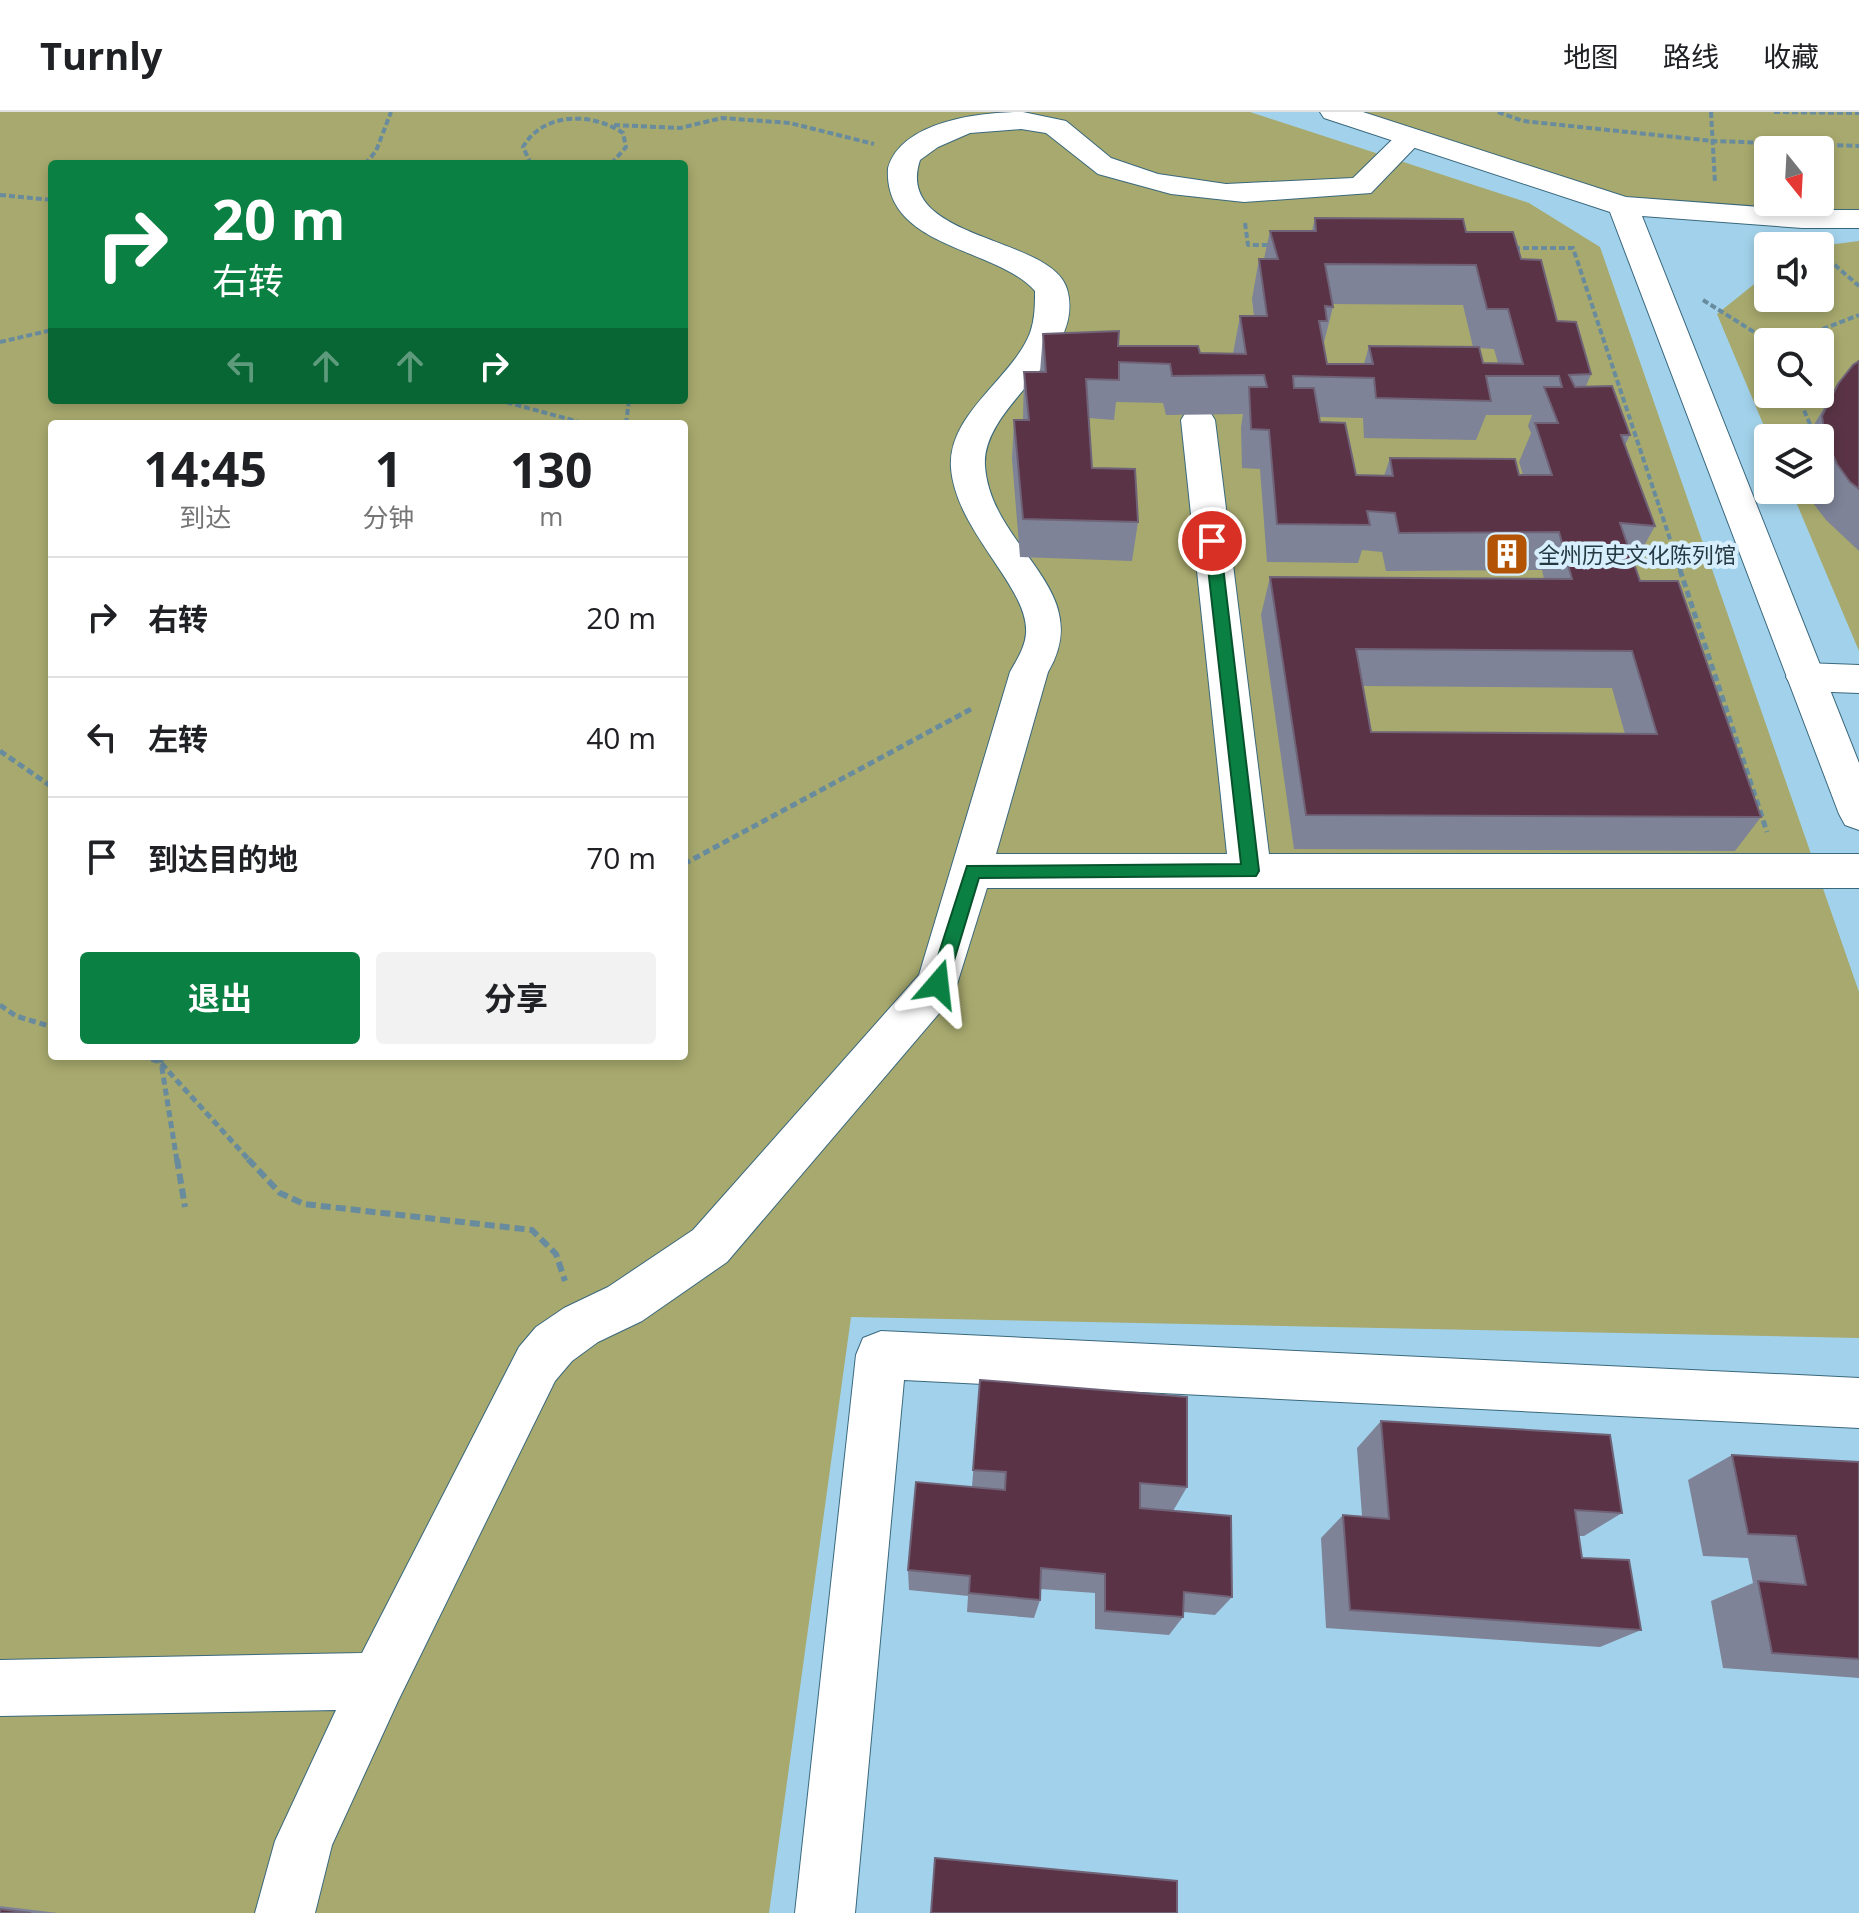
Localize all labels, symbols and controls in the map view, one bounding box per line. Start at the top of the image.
text: Turnly [40,29,162,81]
text: 地图 [1563,37,1619,75]
text: 路线 [1663,37,1719,75]
text: 收藏 [1763,37,1819,75]
north arrow [1754,136,1834,216]
map controls [1754,136,1834,504]
text: 20 m [212,180,346,256]
icon: right [80,192,184,296]
button: sound [1754,232,1834,312]
text: 右转 [212,256,284,305]
button: search [1754,328,1834,408]
icon: left [220,344,264,388]
icon: ahead [304,344,348,388]
icon: ahead [388,344,432,388]
icon: right [472,344,516,388]
button: layers [1754,424,1834,504]
text: 14:45 [144,436,267,501]
text: 1 [375,436,402,501]
text: 130 [510,437,592,502]
text: m [539,498,563,534]
text: 到达 [179,499,231,535]
text: 分钟 [363,499,415,535]
pin [1178,507,1246,575]
icon: arrive [1190,519,1234,563]
building icon: 全州历史文化陈列馆 [1483,530,1531,578]
place label: 全州历史文化陈列馆 [1538,539,1736,569]
icon: right [80,595,124,639]
text: 20 m [586,597,656,638]
text: 右转 [148,598,208,639]
icon: left [80,715,124,759]
text: 40 m [586,717,656,758]
text: 左转 [148,718,208,759]
icon: arrive [80,835,124,879]
text: 70 m [586,837,656,878]
text: 到达目的地 [148,838,298,879]
position arrow [896,942,980,1026]
button: 退出 [80,952,360,1044]
button: 分享 [376,952,656,1044]

